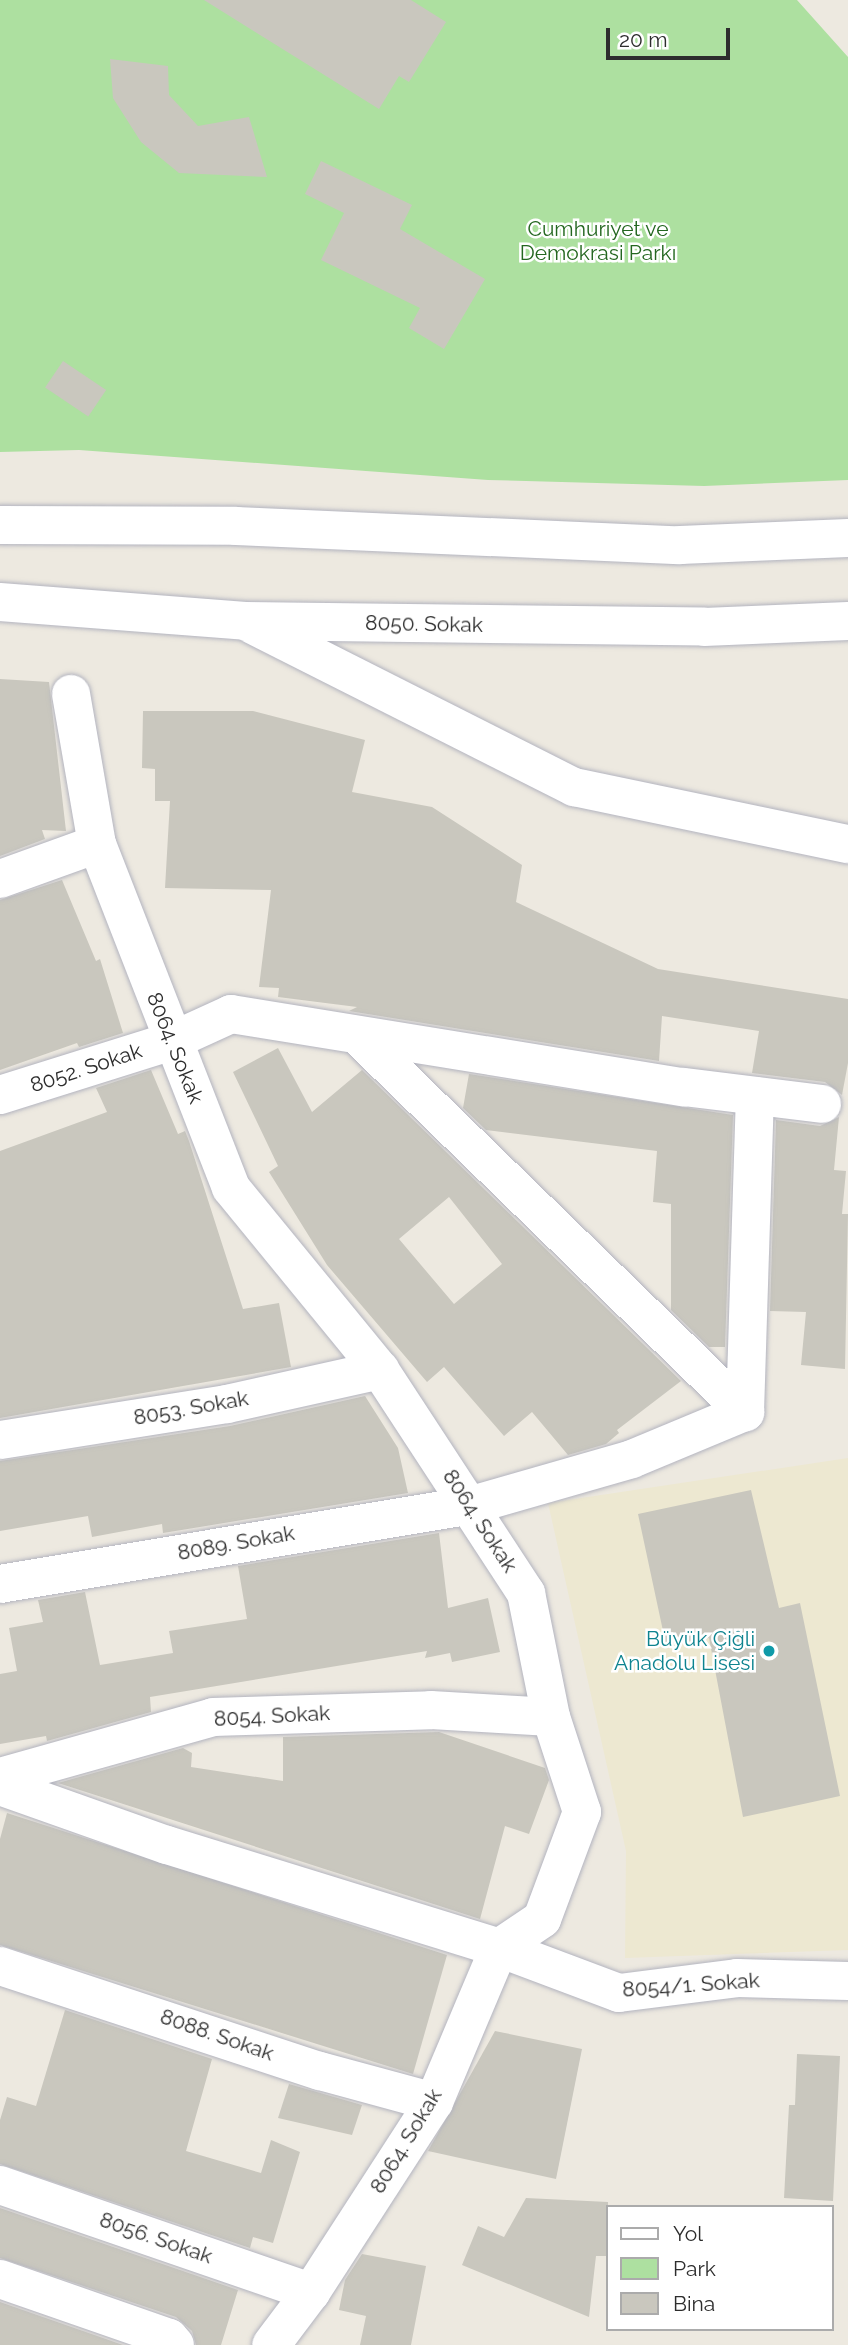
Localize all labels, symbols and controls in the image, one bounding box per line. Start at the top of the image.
scale bar [610,14,734,58]
text: 20 m [619,27,667,52]
park label: Cumhuriyet ve Demokrasi Parkı [520,216,676,266]
street label: 8050. Sokak [365,610,483,638]
street label: 8064. Sokak [141,989,209,1107]
street label: 8052. Sokak [27,1038,145,1098]
street label: 8053. Sokak [132,1386,250,1430]
street label: 8064. Sokak [437,1465,523,1577]
street label: 8089. Sokak [176,1520,296,1566]
place label: Büyük Çiğli Anadolu Lisesi [614,1626,755,1676]
marker: Büyük Çiğli Anadolu Lisesi [761,1643,777,1659]
street label: 8054. Sokak [213,1700,331,1732]
street label: 8054/1. Sokak [621,1968,761,2002]
street label: 8088. Sokak [157,2004,277,2066]
street label: 8064. Sokak [365,2084,447,2198]
legend [606,2205,834,2331]
street label: 8056. Sokak [96,2207,216,2269]
text: Yol [673,2221,703,2246]
text: Park [673,2256,716,2281]
text: Bina [673,2291,715,2316]

